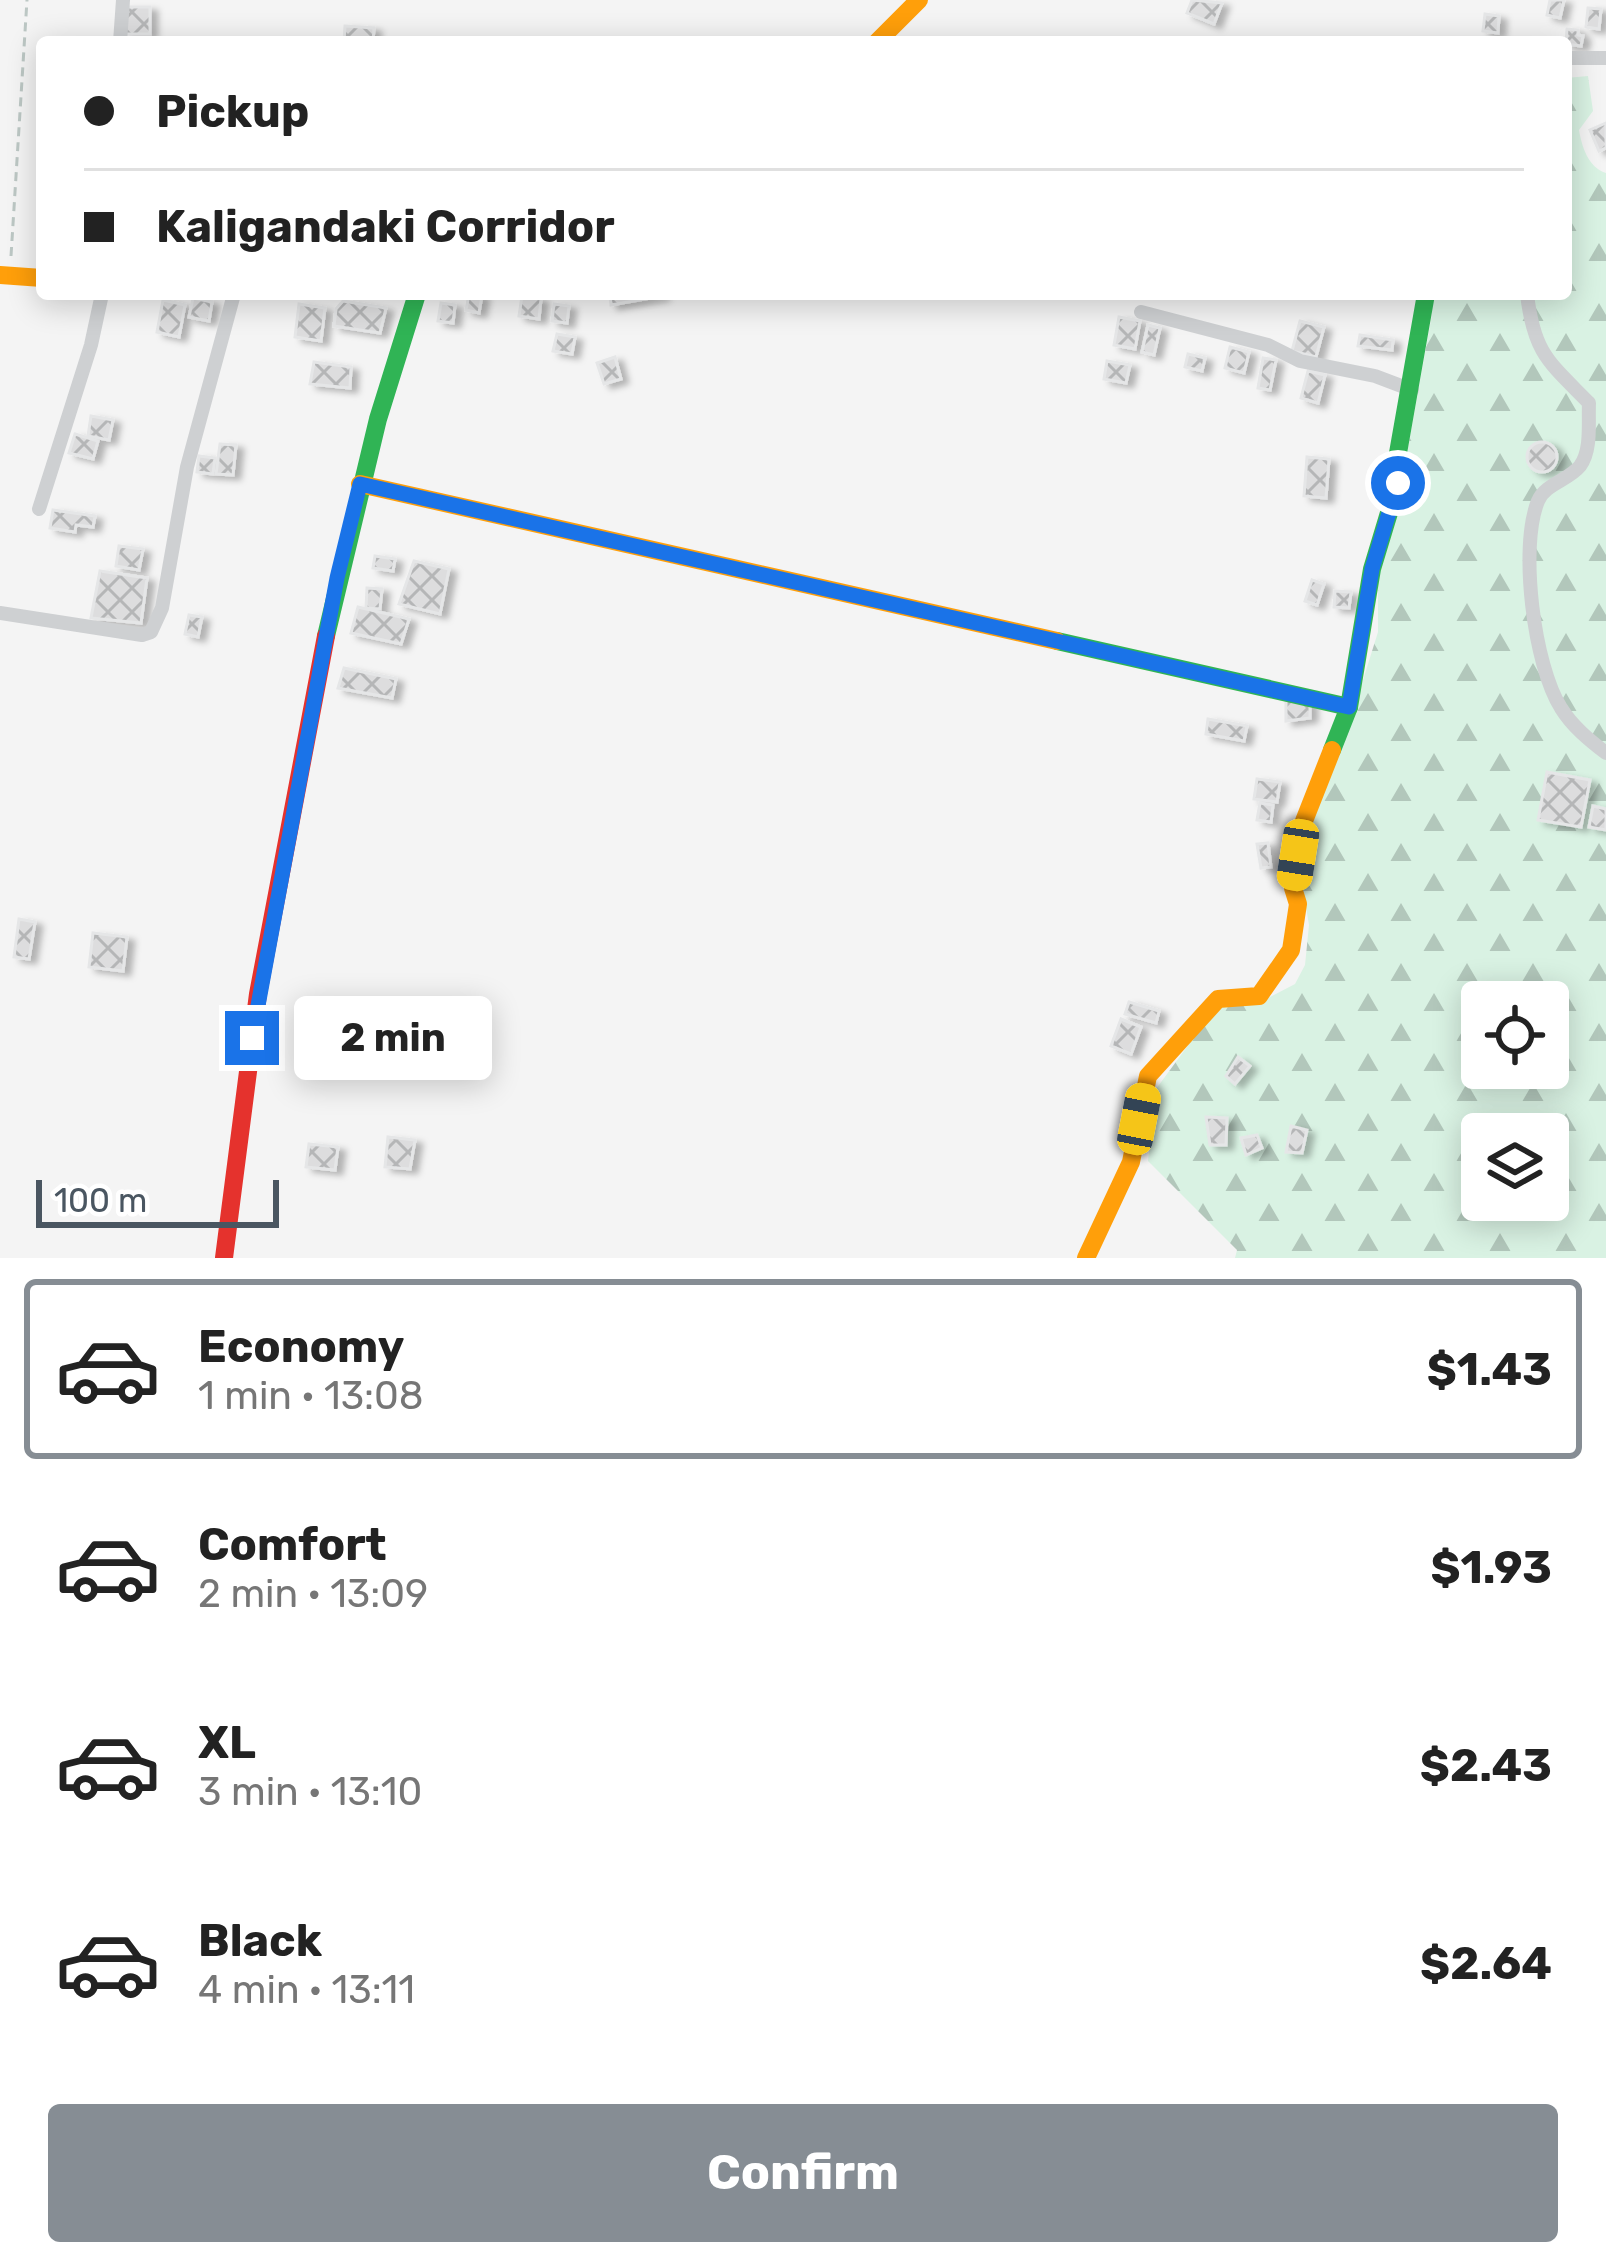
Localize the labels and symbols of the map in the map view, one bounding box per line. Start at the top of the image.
route start [1371,456,1425,510]
car [1275,817,1321,893]
callout: 2 min [294,996,492,1080]
route end [225,1011,279,1065]
car [1114,1080,1164,1158]
scale bar [36,1174,279,1227]

